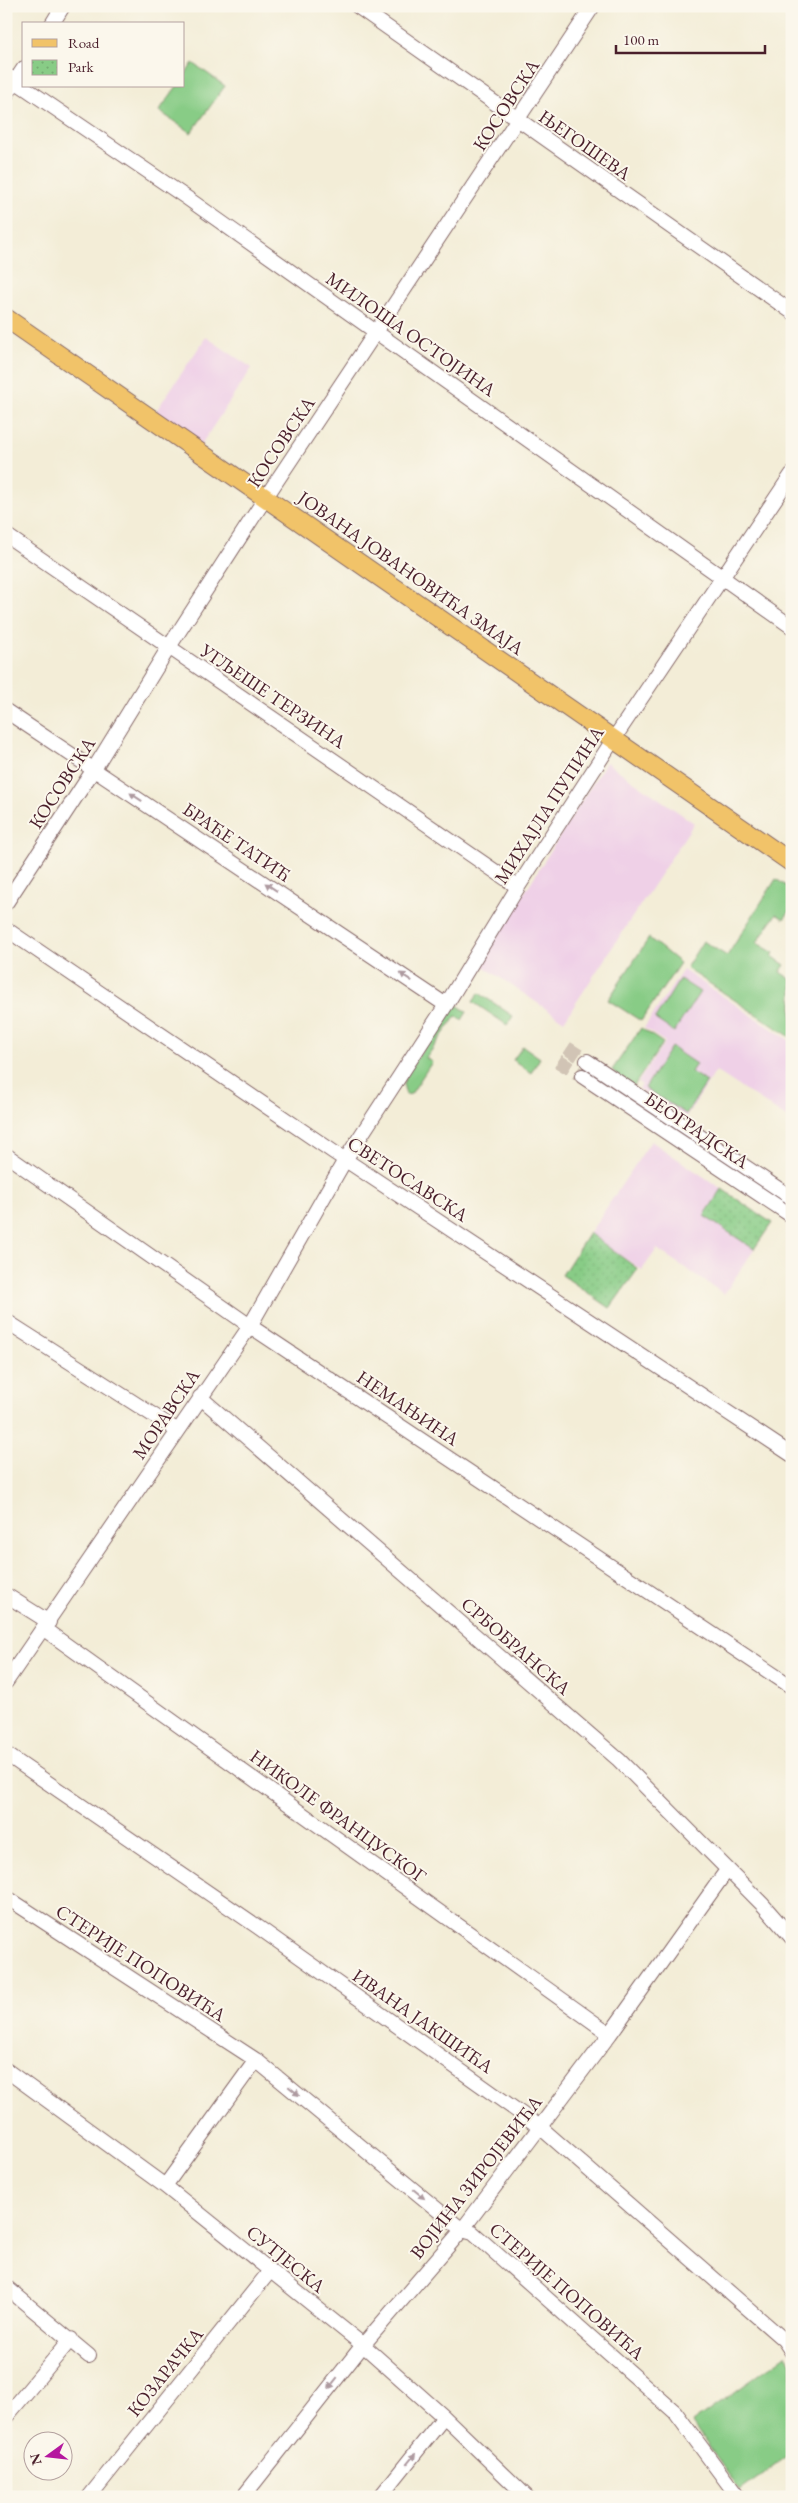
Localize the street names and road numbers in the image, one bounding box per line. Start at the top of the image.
street label: КОСОВСКА [467,54,545,156]
street label: ЊЕГОШЕВА [534,104,637,187]
street label: МИЛОША ОСТОЈИНА [321,266,502,403]
street label: КОСОВСКА [241,391,321,492]
street label: ЈОВАНА ЈОВАНОВИЋА ЗМАЈА [292,484,530,661]
street label: УГЉЕШЕ ТЕРЗИНА [194,637,351,755]
street label: МИХАЈЛА ПУПИНА [489,721,610,889]
street label: КОСОВСКА [23,732,101,834]
street label: БРАЋЕ ТАТИЋ [178,797,296,888]
street label: БЕОГРАДСКА [640,1086,755,1175]
street label: СВЕТОСАВСКА [343,1131,474,1228]
street label: МОРАВСКА [127,1363,206,1464]
street label: НЕМАЊИНА [352,1365,465,1452]
street label: СРБОБРАНСКА [456,1591,577,1701]
street label: НИКОЛЕ ФРАНЦУСКОГ [245,1744,431,1888]
street label: СТЕРИЈЕ ПОПОВИЋА [51,1899,232,2028]
street label: ИВАНА ЈАКШИЋА [348,1963,499,2080]
street label: ВОЈИНА ЗИРОЈЕВИЋА [404,2089,548,2264]
street label: СТЕРИЈЕ ПОПОВИЋА [484,2217,651,2366]
street label: СУТЈЕСКА [241,2219,331,2299]
street label: КОЗАРАЧКА [121,2322,209,2422]

